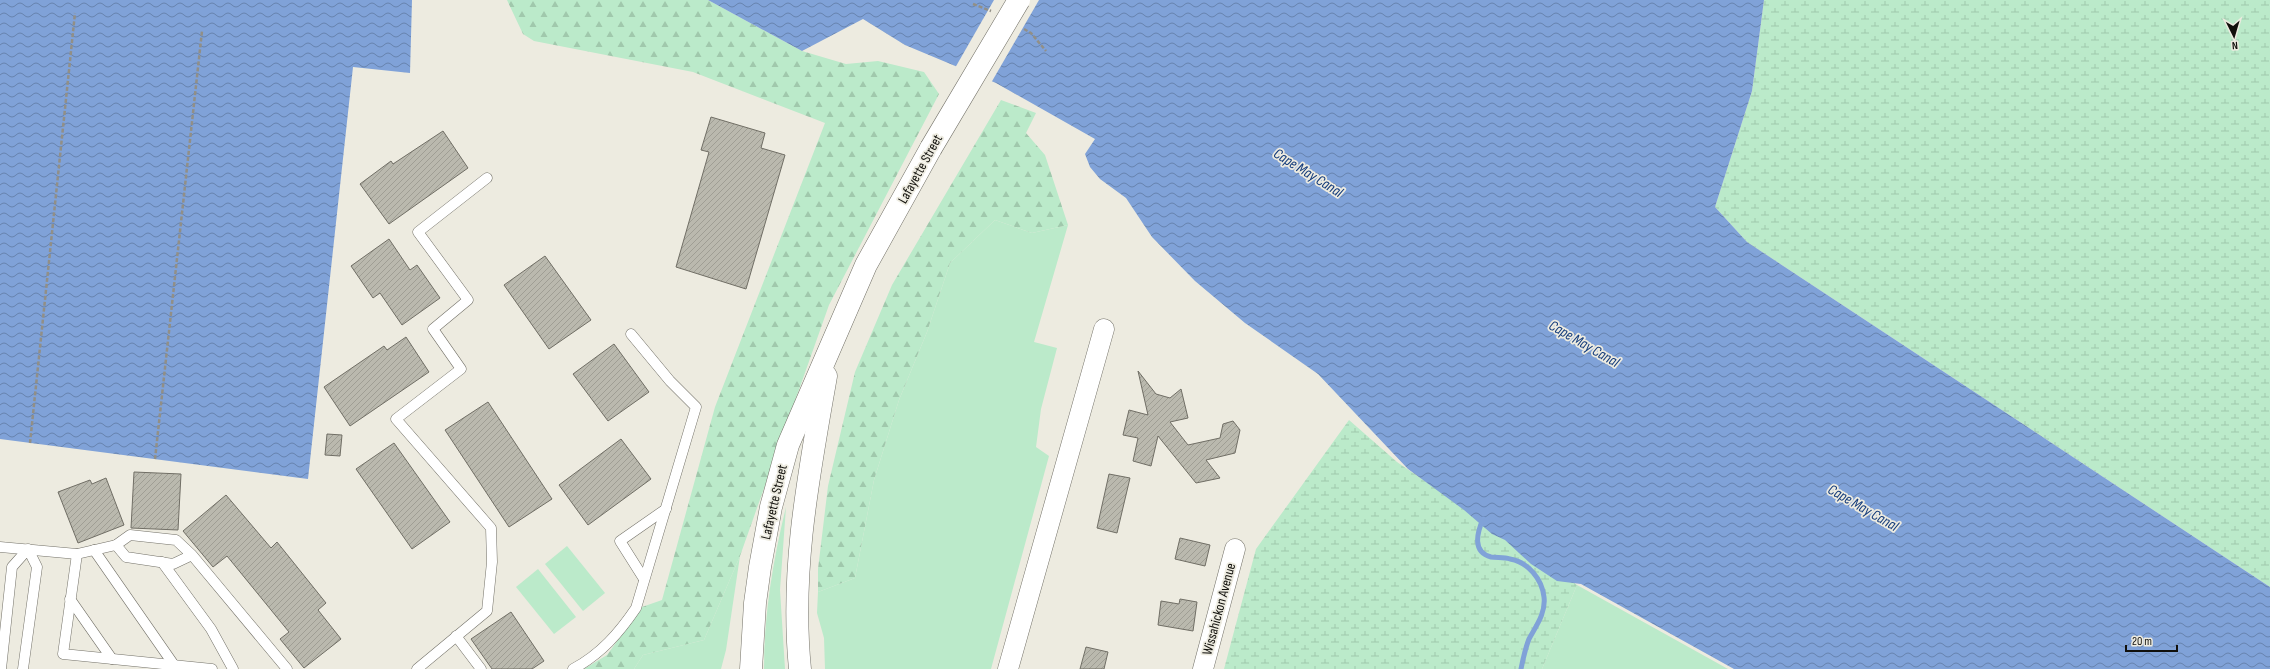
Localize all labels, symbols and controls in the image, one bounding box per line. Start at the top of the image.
north arrow [2214,16,2254,56]
text: N [2231,39,2238,52]
street label: Lafayette Street [894,131,946,207]
water label: Cape May Canal [1270,144,1347,202]
water label: Cape May Canal [1545,316,1624,372]
street label: Lafayette Street [757,463,791,541]
water label: Cape May Canal [1824,480,1903,536]
street label: Wissahickon Avenue [1199,561,1239,657]
scale bar [2126,627,2177,653]
text: 20 m [2132,634,2152,649]

